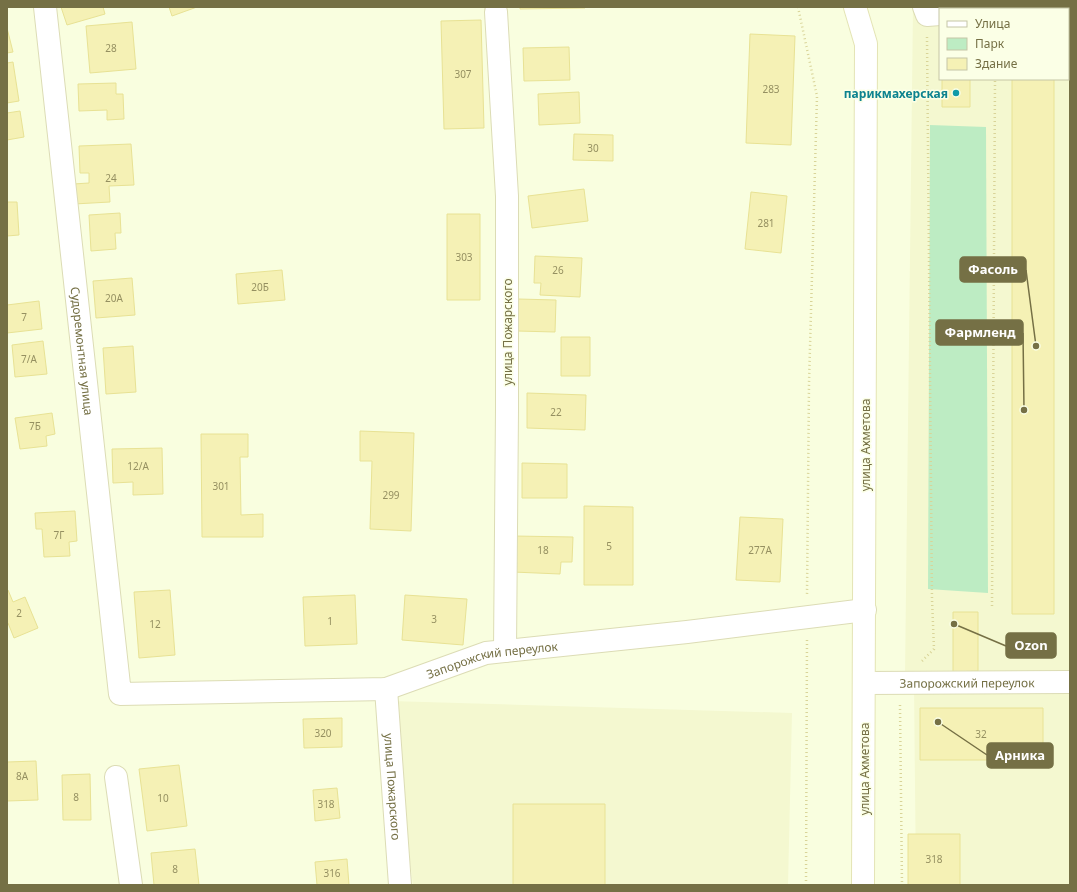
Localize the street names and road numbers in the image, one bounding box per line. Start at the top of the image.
street label: улица Пожарского [499,278,516,386]
street label: Судоремонтная улица [67,286,98,416]
street label: улица Ахметова [857,399,874,491]
street label: Запорожский переулок [424,637,559,682]
street label: Запорожский переулок [899,674,1035,691]
street label: улица Ахметова [856,723,873,815]
street label: улица Пожарского [381,733,405,841]

